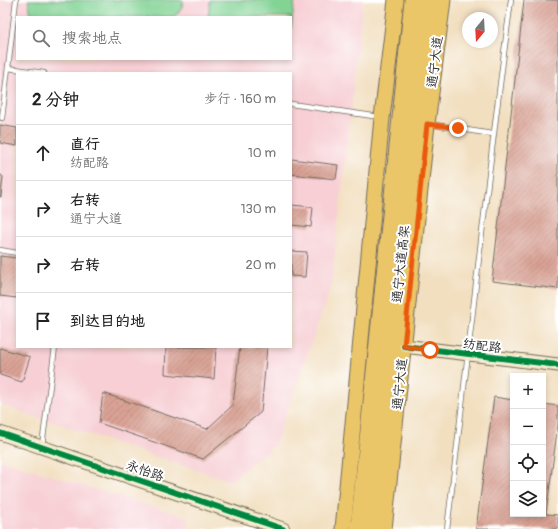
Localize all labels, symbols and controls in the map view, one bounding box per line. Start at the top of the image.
north arrow [462,12,498,48]
search box [16,16,292,60]
icon: search [30,27,52,49]
text: 搜索地点 [62,29,122,48]
street label: 通宁大道 [424,35,446,89]
text: 2 分钟 [32,89,79,110]
text: 步行 · 160 m [204,91,276,107]
route end [449,119,467,137]
text: 直行 [70,135,100,154]
icon: ahead [32,142,54,164]
text: 10 m [248,145,276,161]
text: 纺配路 [70,155,109,171]
text: 右转 [70,191,100,210]
icon: right [32,198,54,220]
text: 130 m [240,201,276,217]
text: 通宁大道 [70,211,122,227]
street label: 通宁大道高架 [389,224,413,304]
icon: right [32,254,54,276]
text: 右转 [70,256,100,275]
text: 20 m [245,257,276,273]
icon: arrive [32,310,54,332]
text: 到达目的地 [70,312,145,331]
street label: 纺配路 [462,336,502,356]
route start [421,341,439,359]
street label: 通宁大道 [389,357,411,411]
map controls [510,373,546,517]
button: + [510,373,546,409]
button: − [510,409,546,445]
button: locate [510,445,546,481]
street label: 永怡路 [124,457,166,485]
button: layers [510,481,546,517]

